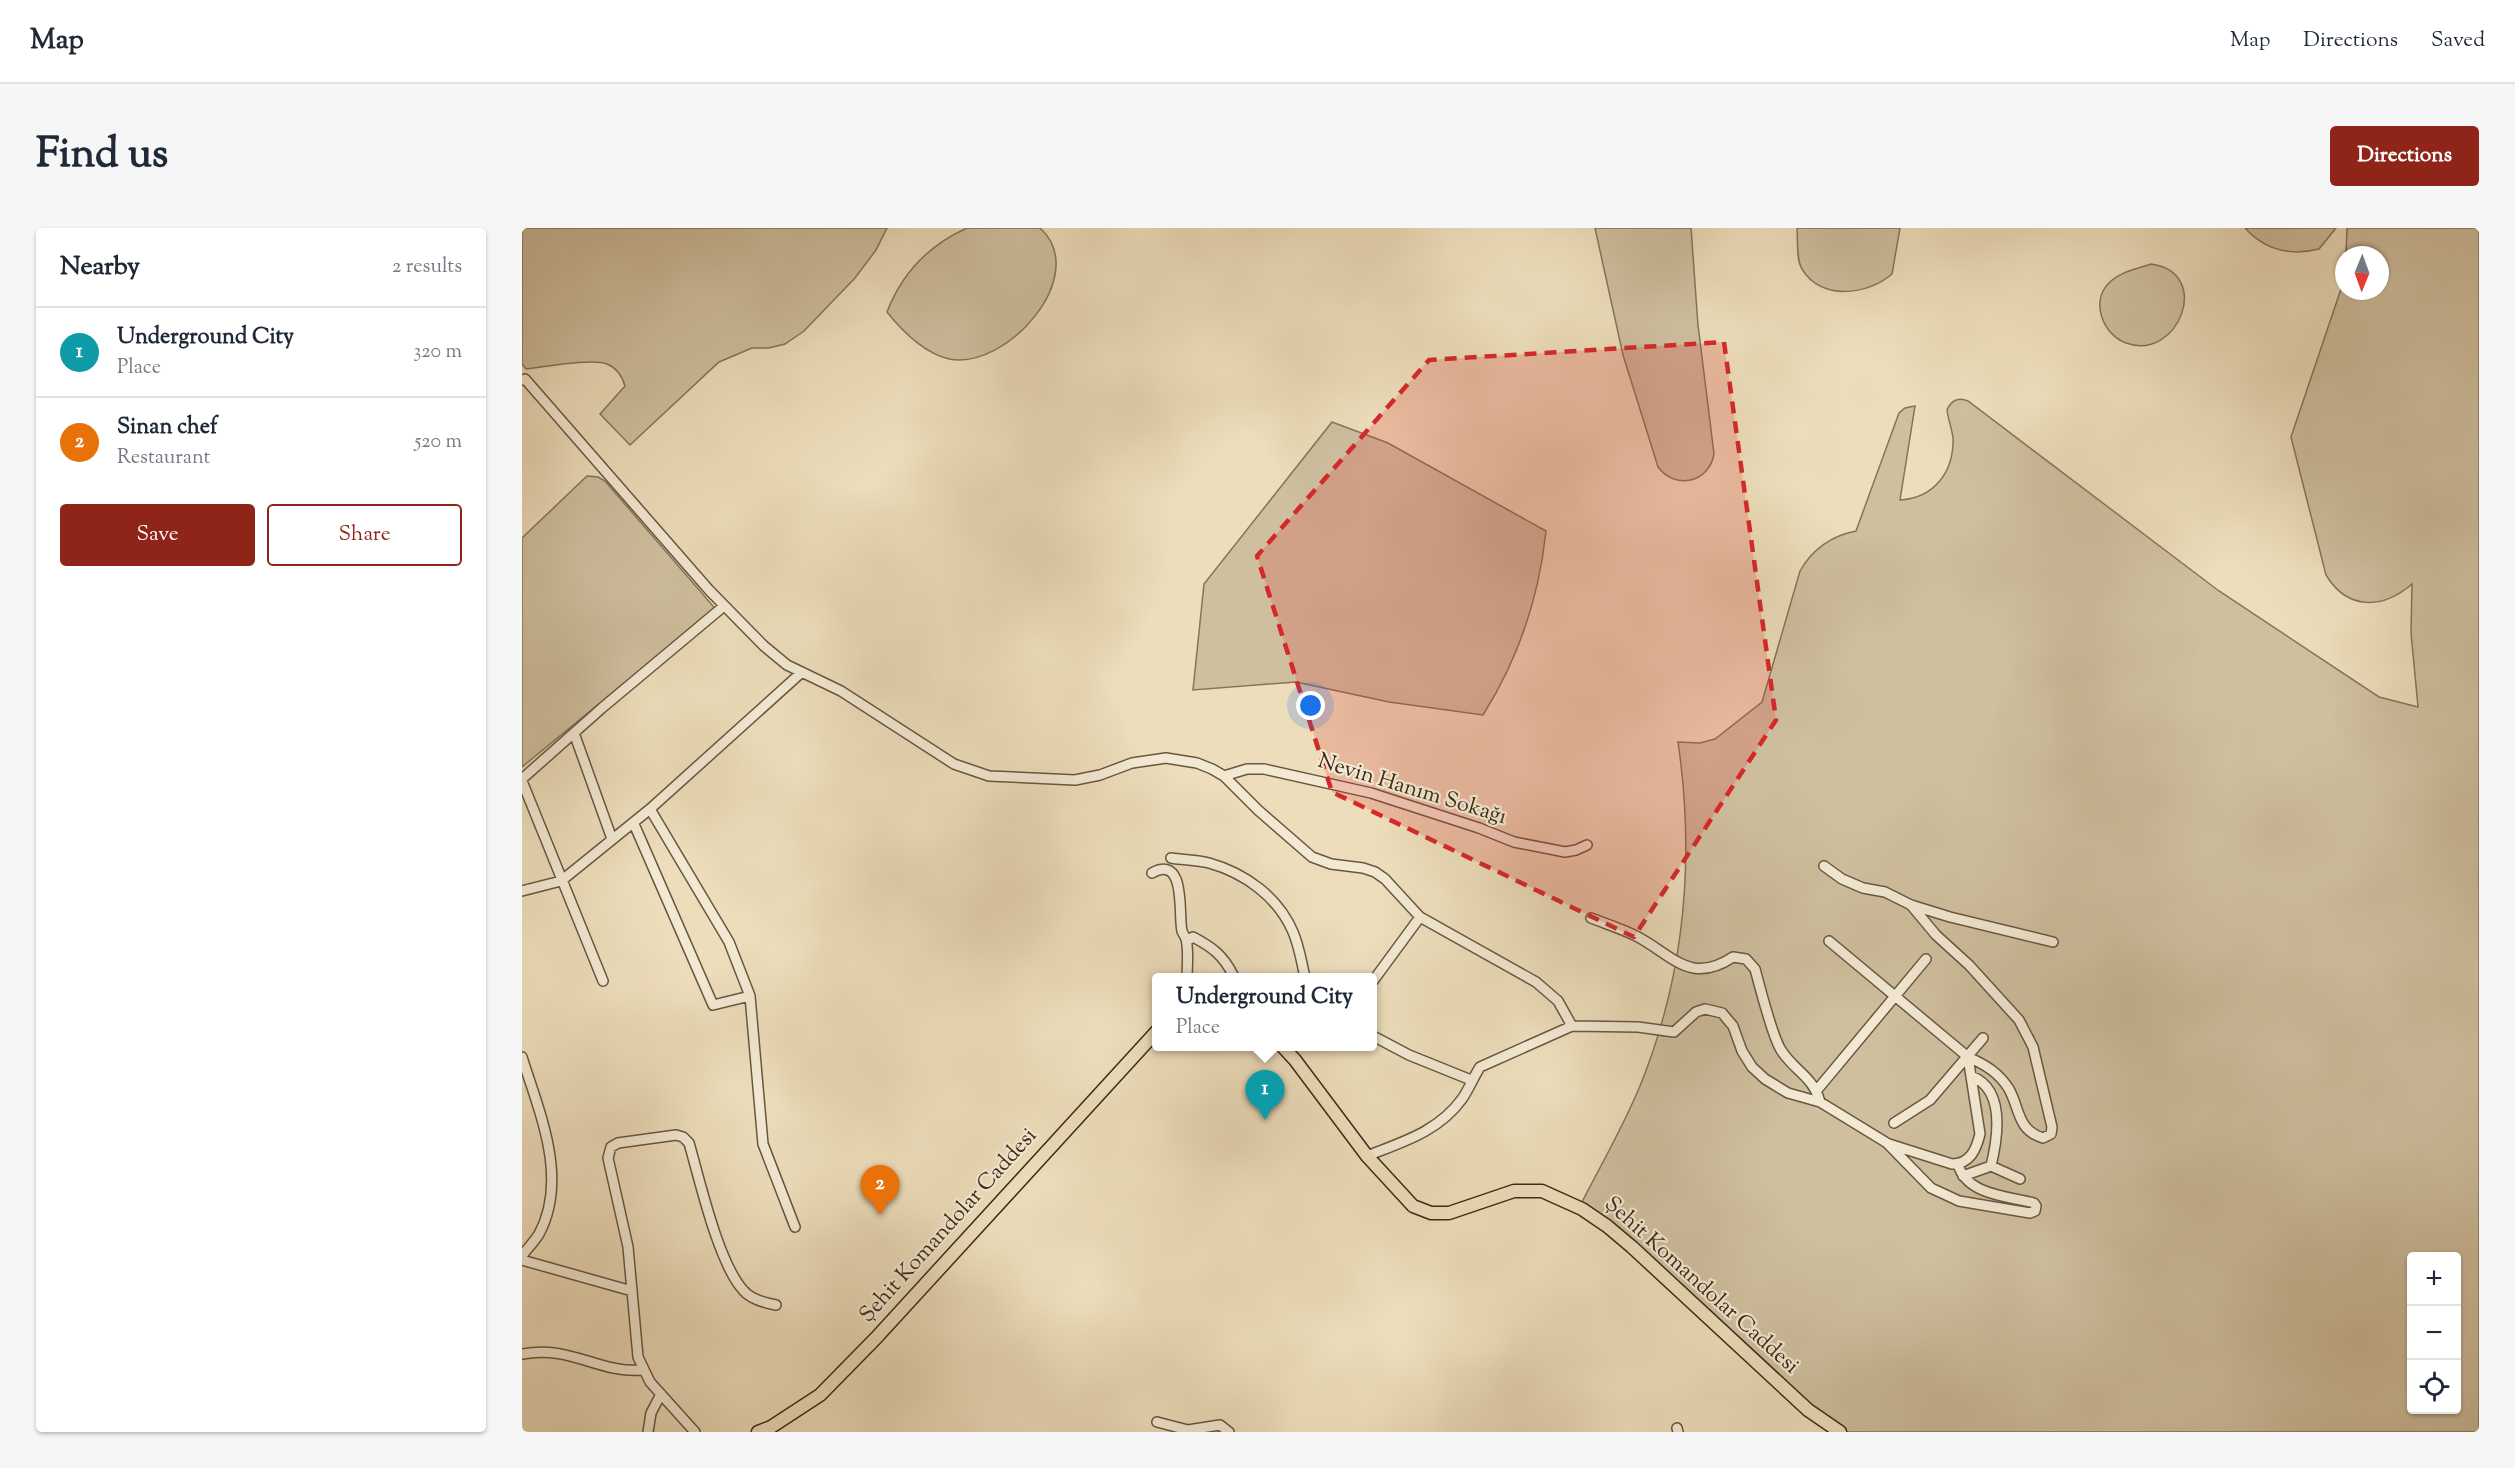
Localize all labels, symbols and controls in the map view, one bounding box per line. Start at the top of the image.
text: Map [30,21,84,61]
text: Map [2230,26,2270,56]
text: Directions [2303,26,2398,56]
text: Saved [2431,26,2485,56]
text: Find us [36,126,168,186]
button: Directions [2330,126,2479,186]
north arrow [2335,246,2389,300]
text: Nearby [60,249,140,286]
text: 2 results [392,253,462,282]
text: Underground City [117,322,294,354]
text: 1 [76,338,83,367]
text: 320 m [413,338,462,367]
text: Place [117,354,161,383]
text: Sinan chef [117,412,218,444]
text: 2 [75,428,84,457]
text: 520 m [414,428,462,457]
text: Restaurant [117,444,210,473]
button: Save [60,504,255,566]
button: Share [267,504,462,566]
your location [1296,691,1325,720]
street label: Nevin Hanım Sokağı [1314,746,1510,834]
popup [1152,973,1377,1051]
text: Underground City [1176,982,1353,1014]
text: Place [1176,1014,1220,1043]
pin: 1 [1246,1070,1284,1120]
street label: Şehit Komandolar Caddesi [853,1121,1045,1331]
pin: 2 [860,1166,900,1215]
street label: Şehit Komandolar Caddesi [1596,1190,1806,1382]
map controls [2407,1252,2461,1414]
button: + [2407,1252,2461,1306]
button: − [2407,1306,2461,1360]
button: locate [2407,1360,2461,1414]

